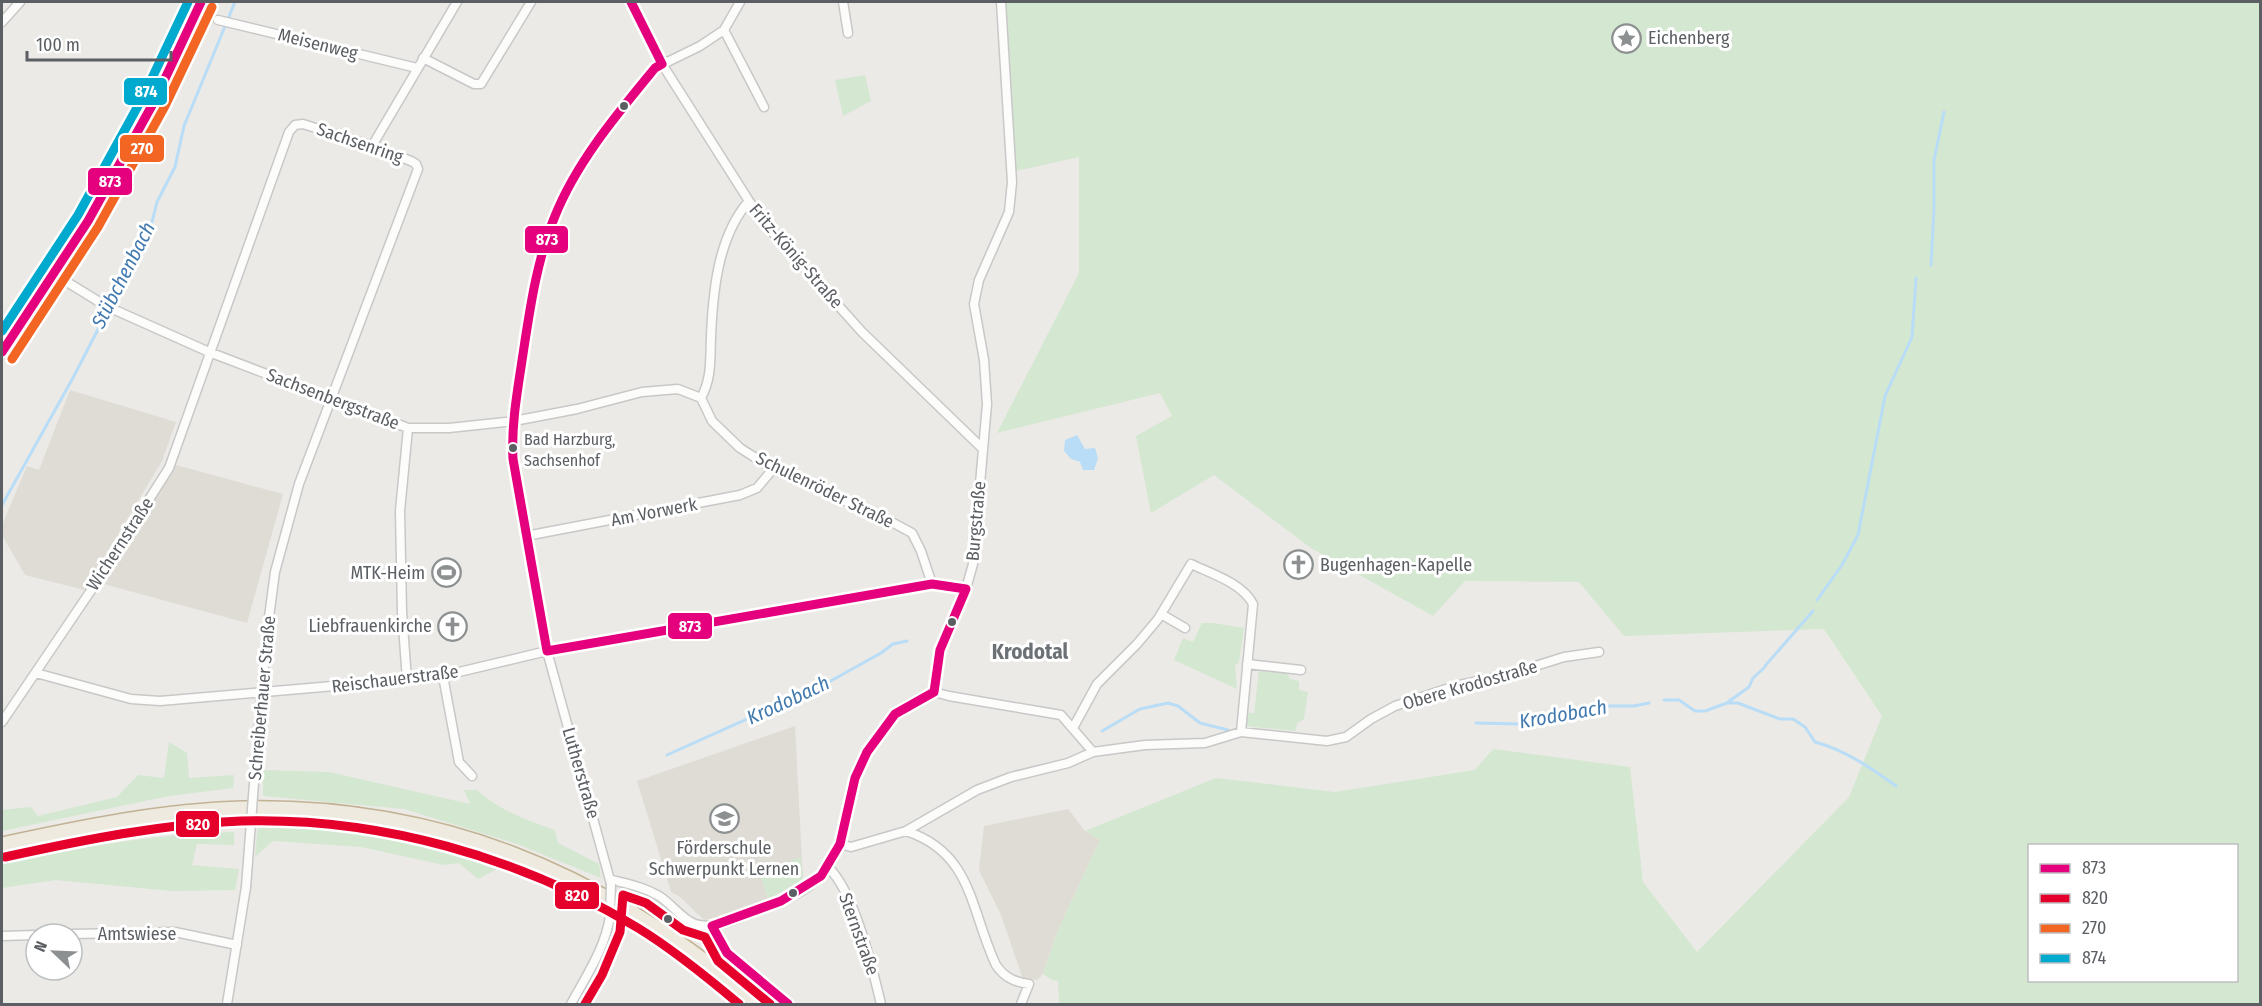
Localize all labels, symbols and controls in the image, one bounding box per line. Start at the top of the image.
place icon: Eichenberg [1611,22,1643,54]
street label: Meisenweg [276,23,361,65]
scale bar [27,24,171,62]
place label: Eichenberg [1648,27,1730,49]
text: 100 m [36,34,80,56]
line badge: 874 [123,77,168,106]
text: 874 [135,82,157,101]
unlabelled marker [618,100,630,112]
street label: Sachsenring [314,118,407,168]
line badge: 270 [119,134,165,163]
text: 270 [130,139,154,158]
line badge: 873 [87,167,133,196]
text: 873 [99,172,122,191]
street label: Fritz-König-Straße [744,199,848,313]
water label: Stübchenbach [86,218,160,333]
line badge: 873 [524,225,569,254]
text: 873 [536,230,559,249]
street label: Sachsenbergstraße [263,364,403,434]
place label: Bad Harzburg, Sachsenhof [524,430,615,470]
marker: Bad Harzburg, Sachsenhof [507,442,519,454]
street label: Schulenröder Straße [752,447,898,533]
street label: Burgstraße [962,480,990,562]
street label: Wichernstraße [82,493,158,595]
street label: Am Vorwerk [609,493,700,531]
church icon: Bugenhagen-Kapelle [1283,549,1315,581]
place label: Bugenhagen-Kapelle [1320,554,1472,576]
sports icon: MTK-Heim [430,557,462,589]
place label: MTK-Heim [350,562,425,584]
church icon: Liebfrauenkirche [437,610,469,642]
line badge: 873 [667,612,713,640]
street label: Schreiberhauer Straße [244,615,280,781]
place label: Liebfrauenkirche [308,615,432,637]
unlabelled marker [946,616,958,628]
text: 873 [679,617,702,636]
district label: Krodotal [992,639,1068,665]
street label: Obere Krodostraße [1400,655,1540,715]
street label: Reischauerstraße [330,660,460,698]
water label: Krodobach [743,670,833,730]
water label: Krodobach [1517,694,1609,734]
street label: Lutherstraße [557,725,605,821]
school or university icon: Förderschule Schwerpunkt Lernen [708,803,740,835]
line badge: 820 [175,810,220,838]
text: 820 [186,815,211,834]
place label: Förderschule Schwerpunkt Lernen [649,837,799,880]
legend [2028,844,2238,982]
text: 873 [2082,857,2106,879]
line badge: 820 [554,881,600,910]
text: 820 [565,886,590,905]
unlabelled marker [787,887,799,899]
text: 820 [2082,887,2108,909]
street label: Sternstraße [834,890,884,978]
unlabelled marker [662,913,674,925]
text: 270 [2082,917,2106,939]
north arrow [24,922,84,982]
street label: Amtswiese [98,923,176,945]
text: N [30,938,51,954]
text: 874 [2082,947,2106,969]

